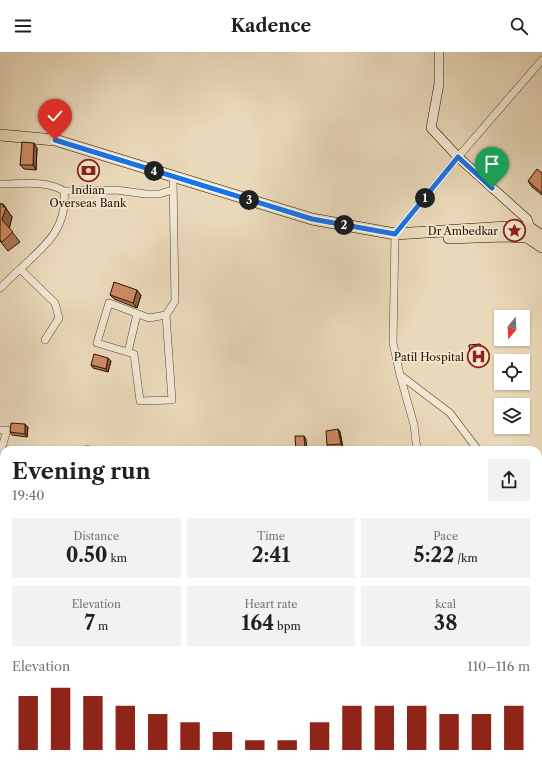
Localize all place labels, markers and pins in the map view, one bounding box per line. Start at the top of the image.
pin [38,99,72,140]
pin [475,147,509,188]
bank icon: Indian Overseas Bank [75,157,101,183]
pin: 4 [144,161,164,181]
place label: Indian Overseas Bank [50,183,127,210]
pin: 1 [415,188,435,208]
pin: 3 [239,190,259,210]
pin: 2 [334,215,354,235]
place icon: Dr Ambedkar [501,218,527,244]
place label: Dr Ambedkar [428,224,498,238]
hospital icon: Patil Hospital [466,344,492,370]
place label: Patil Hospital [394,350,465,364]

